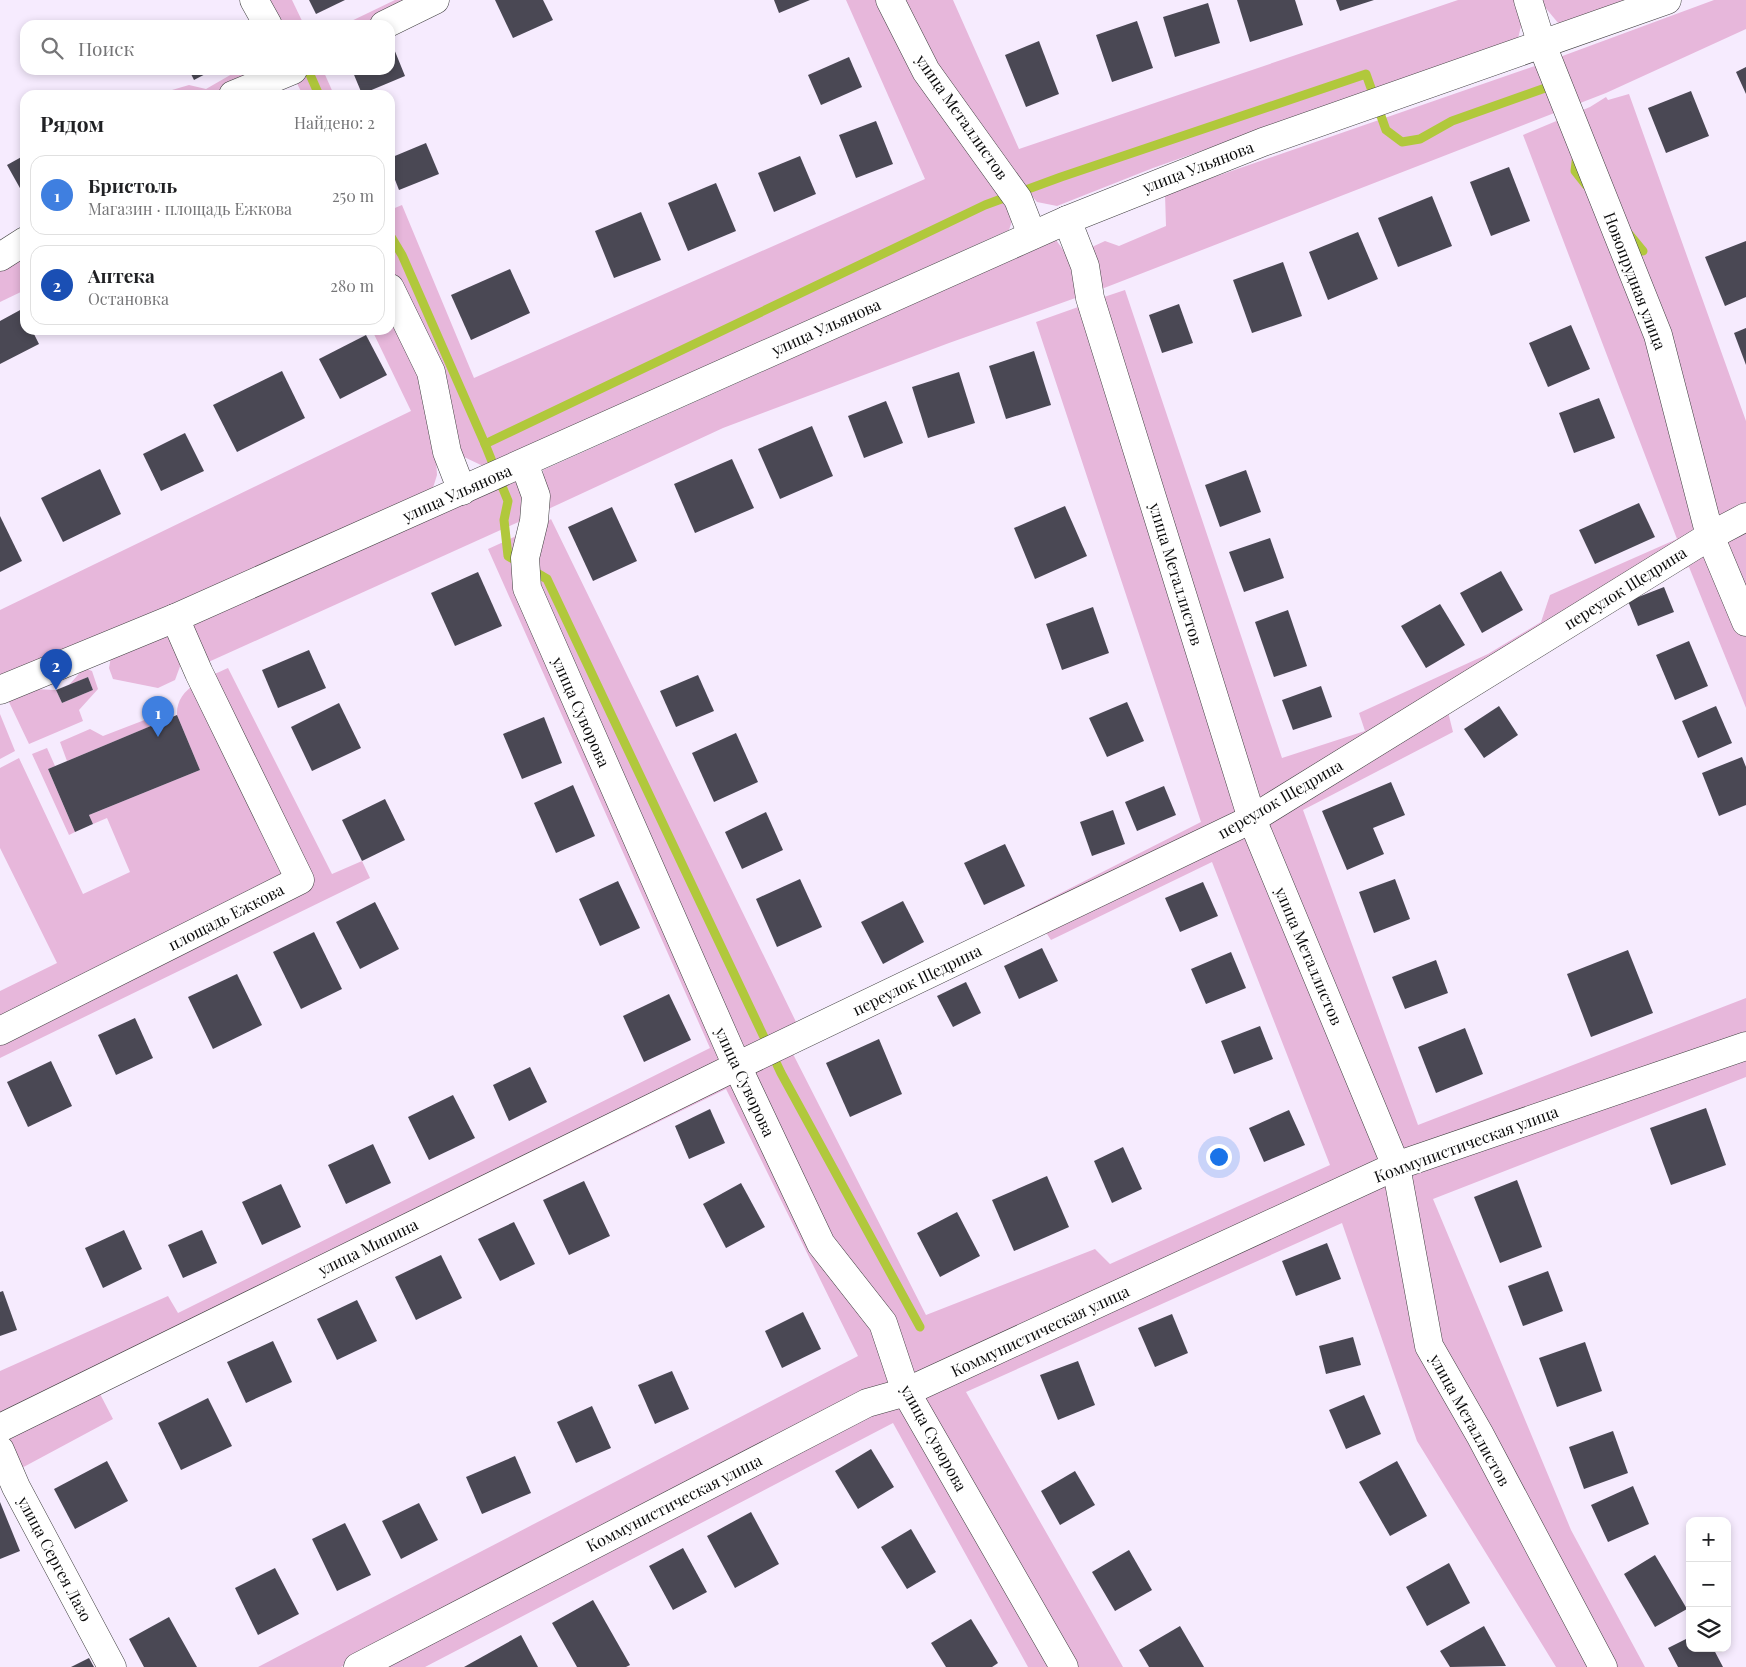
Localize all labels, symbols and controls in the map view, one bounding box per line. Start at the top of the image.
search box [20,20,395,75]
icon: search [38,34,66,62]
text: Поиск [78,35,134,61]
street label: улица Металлистов [911,49,1014,184]
text: Рядом [40,109,104,137]
text: Найдено: 2 [294,112,375,133]
street label: улица Ульянова [1138,136,1256,198]
text: Бристоль [88,172,177,198]
text: 1 [54,185,60,206]
text: 250 m [332,185,374,206]
text: Магазин · площадь Ежкова [88,198,292,219]
street label: Новопрудная улица [1600,209,1671,353]
text: Аптека [88,262,155,288]
text: 2 [53,275,61,296]
text: 280 m [330,275,374,296]
text: Остановка [88,288,169,309]
street label: улица Ульянова [767,293,884,360]
street label: улица Ульянова [398,459,515,526]
street label: улица Металлистов [1145,499,1208,648]
street label: переулок Щедрина [1559,541,1690,634]
pin: 2 [40,649,72,690]
street label: улица Суворова [547,652,615,770]
pin: 1 [142,696,174,737]
street label: переулок Щедрина [1213,754,1346,843]
street label: площадь Ежкова [164,878,287,955]
street label: улица Металлистов [1271,883,1348,1028]
street label: переулок Щедрина [849,939,985,1020]
street label: улица Суворова [710,1023,780,1140]
street label: Коммунистическая улица [1371,1100,1561,1187]
your location [1206,1144,1232,1170]
street label: улица Минина [313,1213,421,1280]
street label: Коммунистическая улица [947,1280,1132,1381]
street label: улица Металлистов [1425,1349,1516,1490]
street label: улица Суворова [896,1380,972,1495]
street label: Коммунистическая улица [582,1449,765,1556]
street label: улица Сергея Лазо [13,1492,97,1625]
map controls [1686,1517,1731,1652]
button: + [1686,1517,1731,1562]
button: − [1686,1562,1731,1607]
button: layers [1686,1607,1731,1652]

